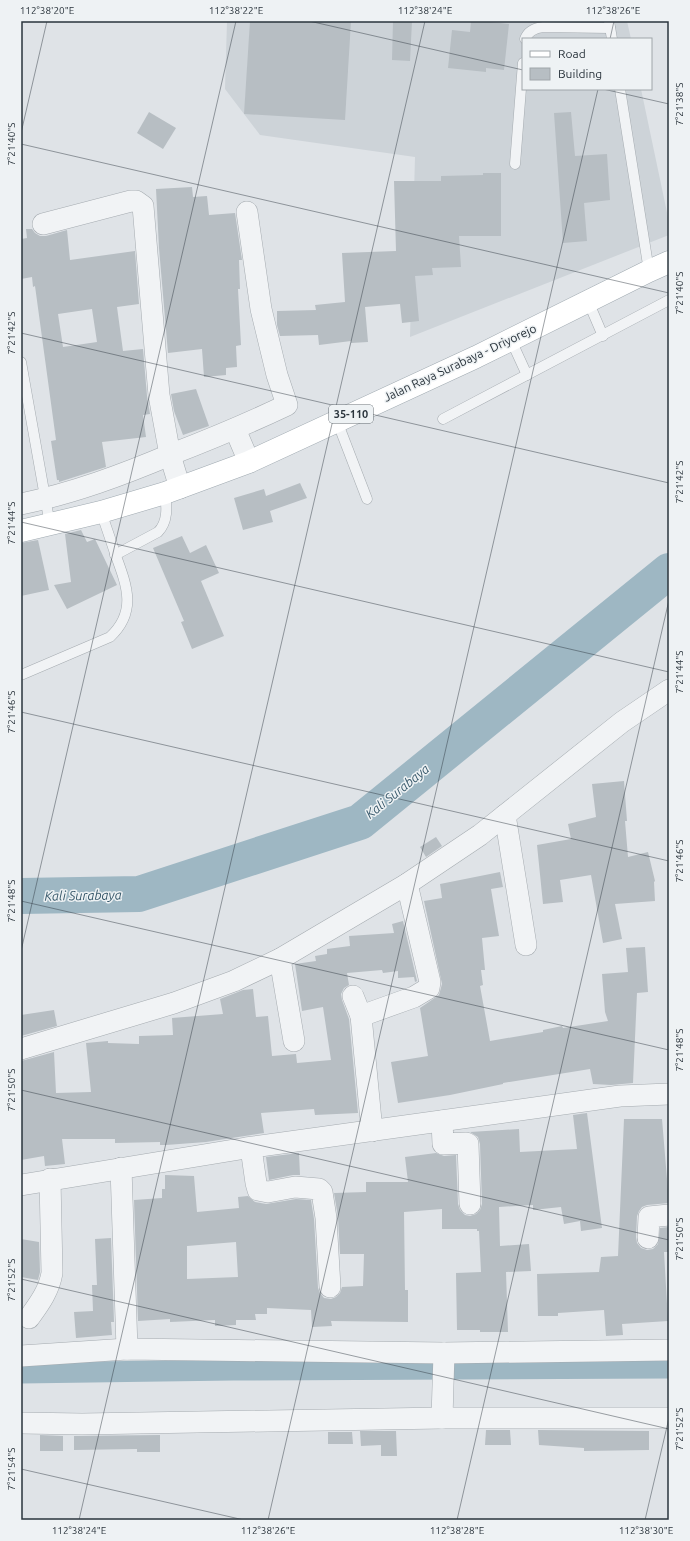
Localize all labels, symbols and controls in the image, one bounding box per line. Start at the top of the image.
text: 112°38'20"E [20,5,75,16]
text: 112°38'22"E [209,5,264,16]
text: 112°38'24"E [398,5,453,16]
text: 112°38'26"E [586,5,641,16]
legend [522,38,652,90]
text: Road [558,47,586,60]
text: Building [558,67,602,80]
text: 7°21'38"S [674,82,685,126]
text: 7°21'40"S [6,122,17,166]
text: 7°21'40"S [674,271,685,315]
text: 7°21'42"S [6,311,17,355]
street label: Jalan Raya Surabaya - Driyorejo [381,321,538,404]
road number: 35-110 [329,405,373,423]
text: 7°21'42"S [674,460,685,504]
text: 7°21'44"S [6,501,17,545]
text: 7°21'44"S [674,650,685,694]
text: 7°21'46"S [6,690,17,734]
water label: Kali Surabaya [363,761,431,821]
text: 7°21'46"S [674,839,685,883]
text: 7°21'48"S [6,879,17,923]
water label: Kali Surabaya [44,887,122,903]
text: 7°21'48"S [674,1028,685,1072]
text: 7°21'50"S [6,1068,17,1112]
text: 7°21'50"S [674,1217,685,1261]
text: 7°21'52"S [6,1258,17,1302]
text: 7°21'52"S [674,1407,685,1451]
text: 7°21'54"S [6,1447,17,1491]
text: 112°38'24"E [52,1525,107,1536]
text: 112°38'26"E [241,1525,296,1536]
text: 112°38'28"E [430,1525,485,1536]
text: 112°38'30"E [619,1525,674,1536]

